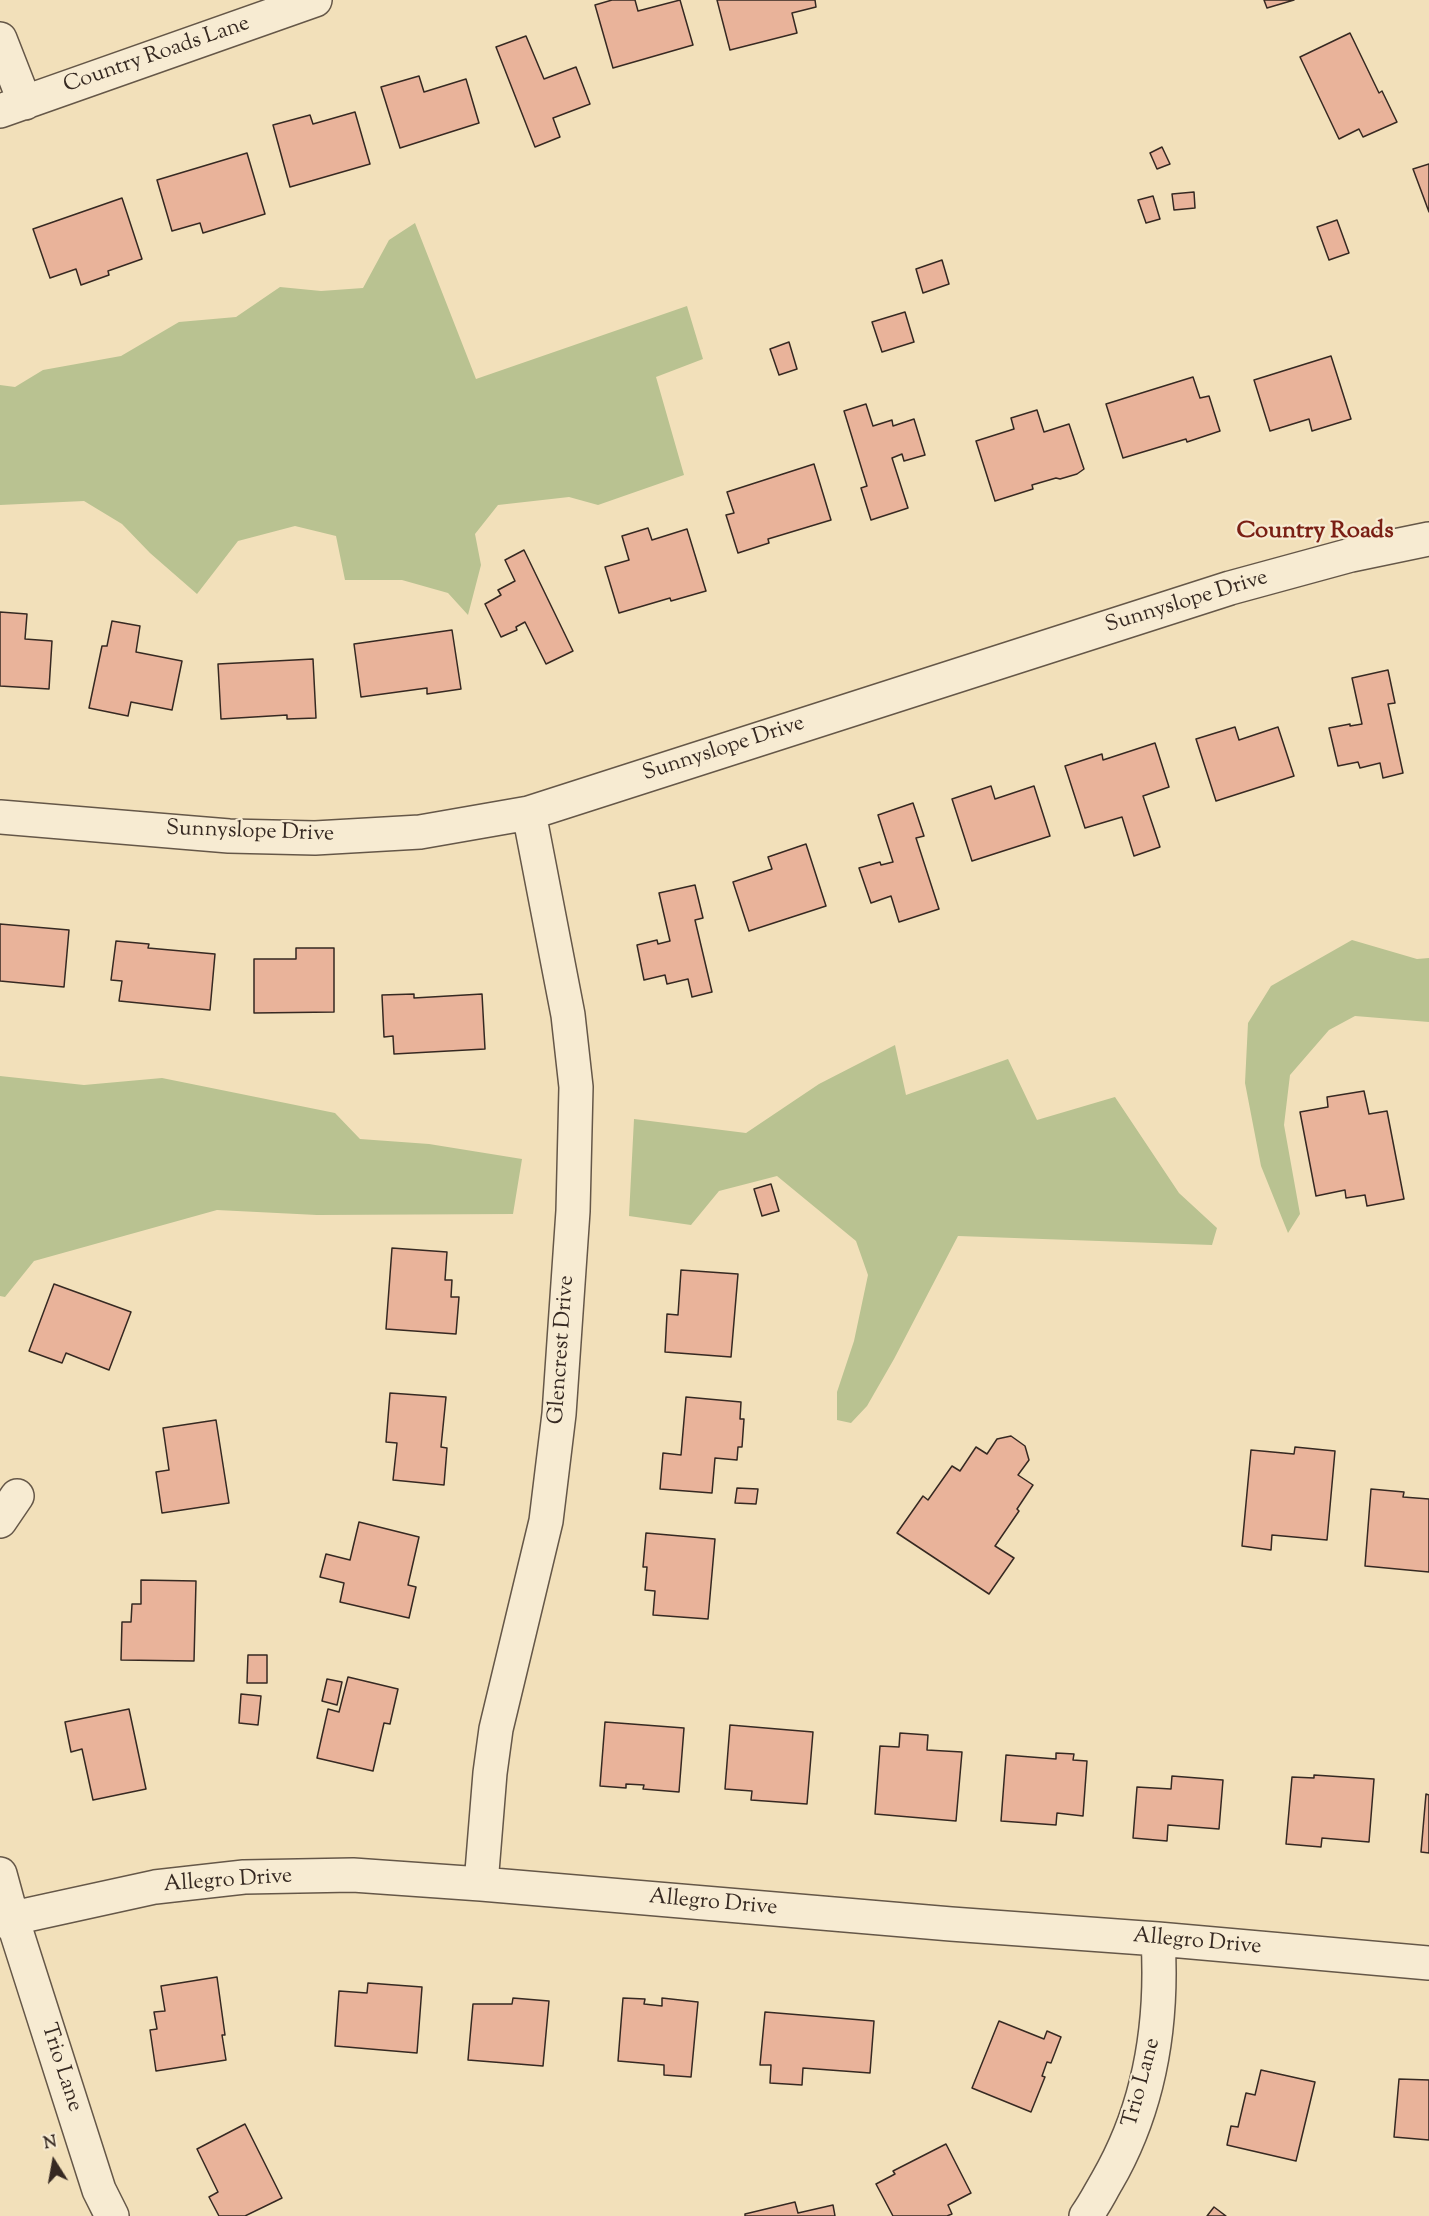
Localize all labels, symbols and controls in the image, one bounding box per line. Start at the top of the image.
street label: Country Roads Lane [60,12,254,100]
district label: Country Roads [1236,519,1394,547]
street label: Sunnyslope Drive [1103,566,1271,640]
street label: Sunnyslope Drive [640,711,808,789]
street label: Sunnyslope Drive [165,817,335,849]
street label: Glencrest Drive [545,1275,581,1425]
street label: Allegro Drive [163,1864,293,1900]
street label: Allegro Drive [648,1885,778,1923]
street label: Allegro Drive [1132,1924,1262,1962]
street label: Trio Lane [33,2021,87,2115]
street label: Trio Lane [1118,2036,1168,2130]
text: N [42,2131,59,2156]
north arrow [24,2132,84,2192]

